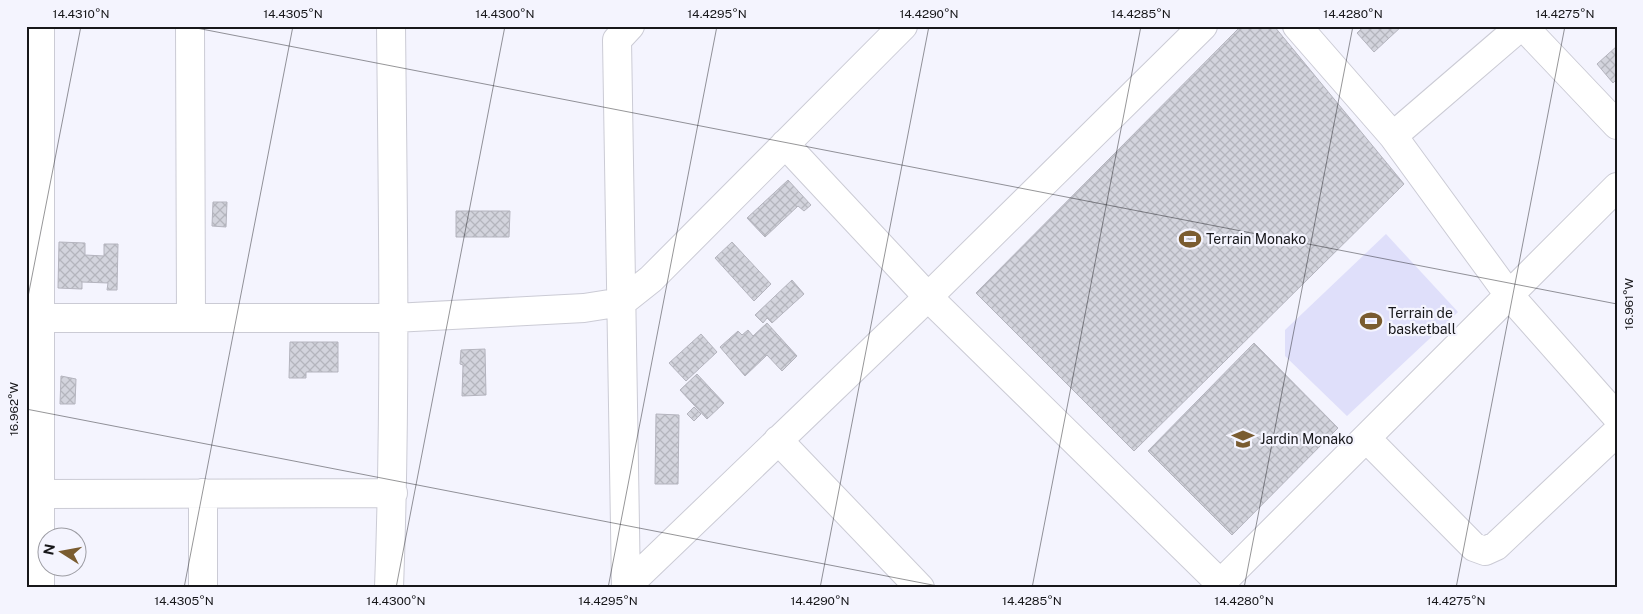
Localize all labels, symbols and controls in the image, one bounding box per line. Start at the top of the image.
text: 14.4310°N [53,7,109,21]
text: 14.4305°N [263,7,323,21]
text: 14.4300°N [475,7,535,21]
text: 14.4295°N [687,7,747,21]
text: 14.4290°N [899,7,959,21]
text: 14.4285°N [1111,7,1171,21]
text: 14.4280°N [1323,7,1383,21]
text: 14.4275°N [1535,7,1595,21]
sports icon: Terrain Monako [1177,226,1203,252]
place label: Terrain Monako [1206,231,1306,247]
text: 16.961°W [1622,278,1636,330]
place label: Terrain de basketball [1388,305,1456,337]
sports icon: Terrain de basketball [1358,308,1384,334]
text: 16.962°W [7,381,21,436]
school or university icon: Jardin Monako [1230,426,1256,452]
place label: Jardin Monako [1260,431,1354,447]
north arrow [38,526,88,576]
text: N [40,543,58,556]
text: 14.4305°N [154,594,214,608]
text: 14.4300°N [366,594,426,608]
text: 14.4295°N [578,594,638,608]
text: 14.4290°N [790,594,850,608]
text: 14.4285°N [1002,594,1062,608]
text: 14.4280°N [1214,594,1274,608]
text: 14.4275°N [1426,594,1486,608]

